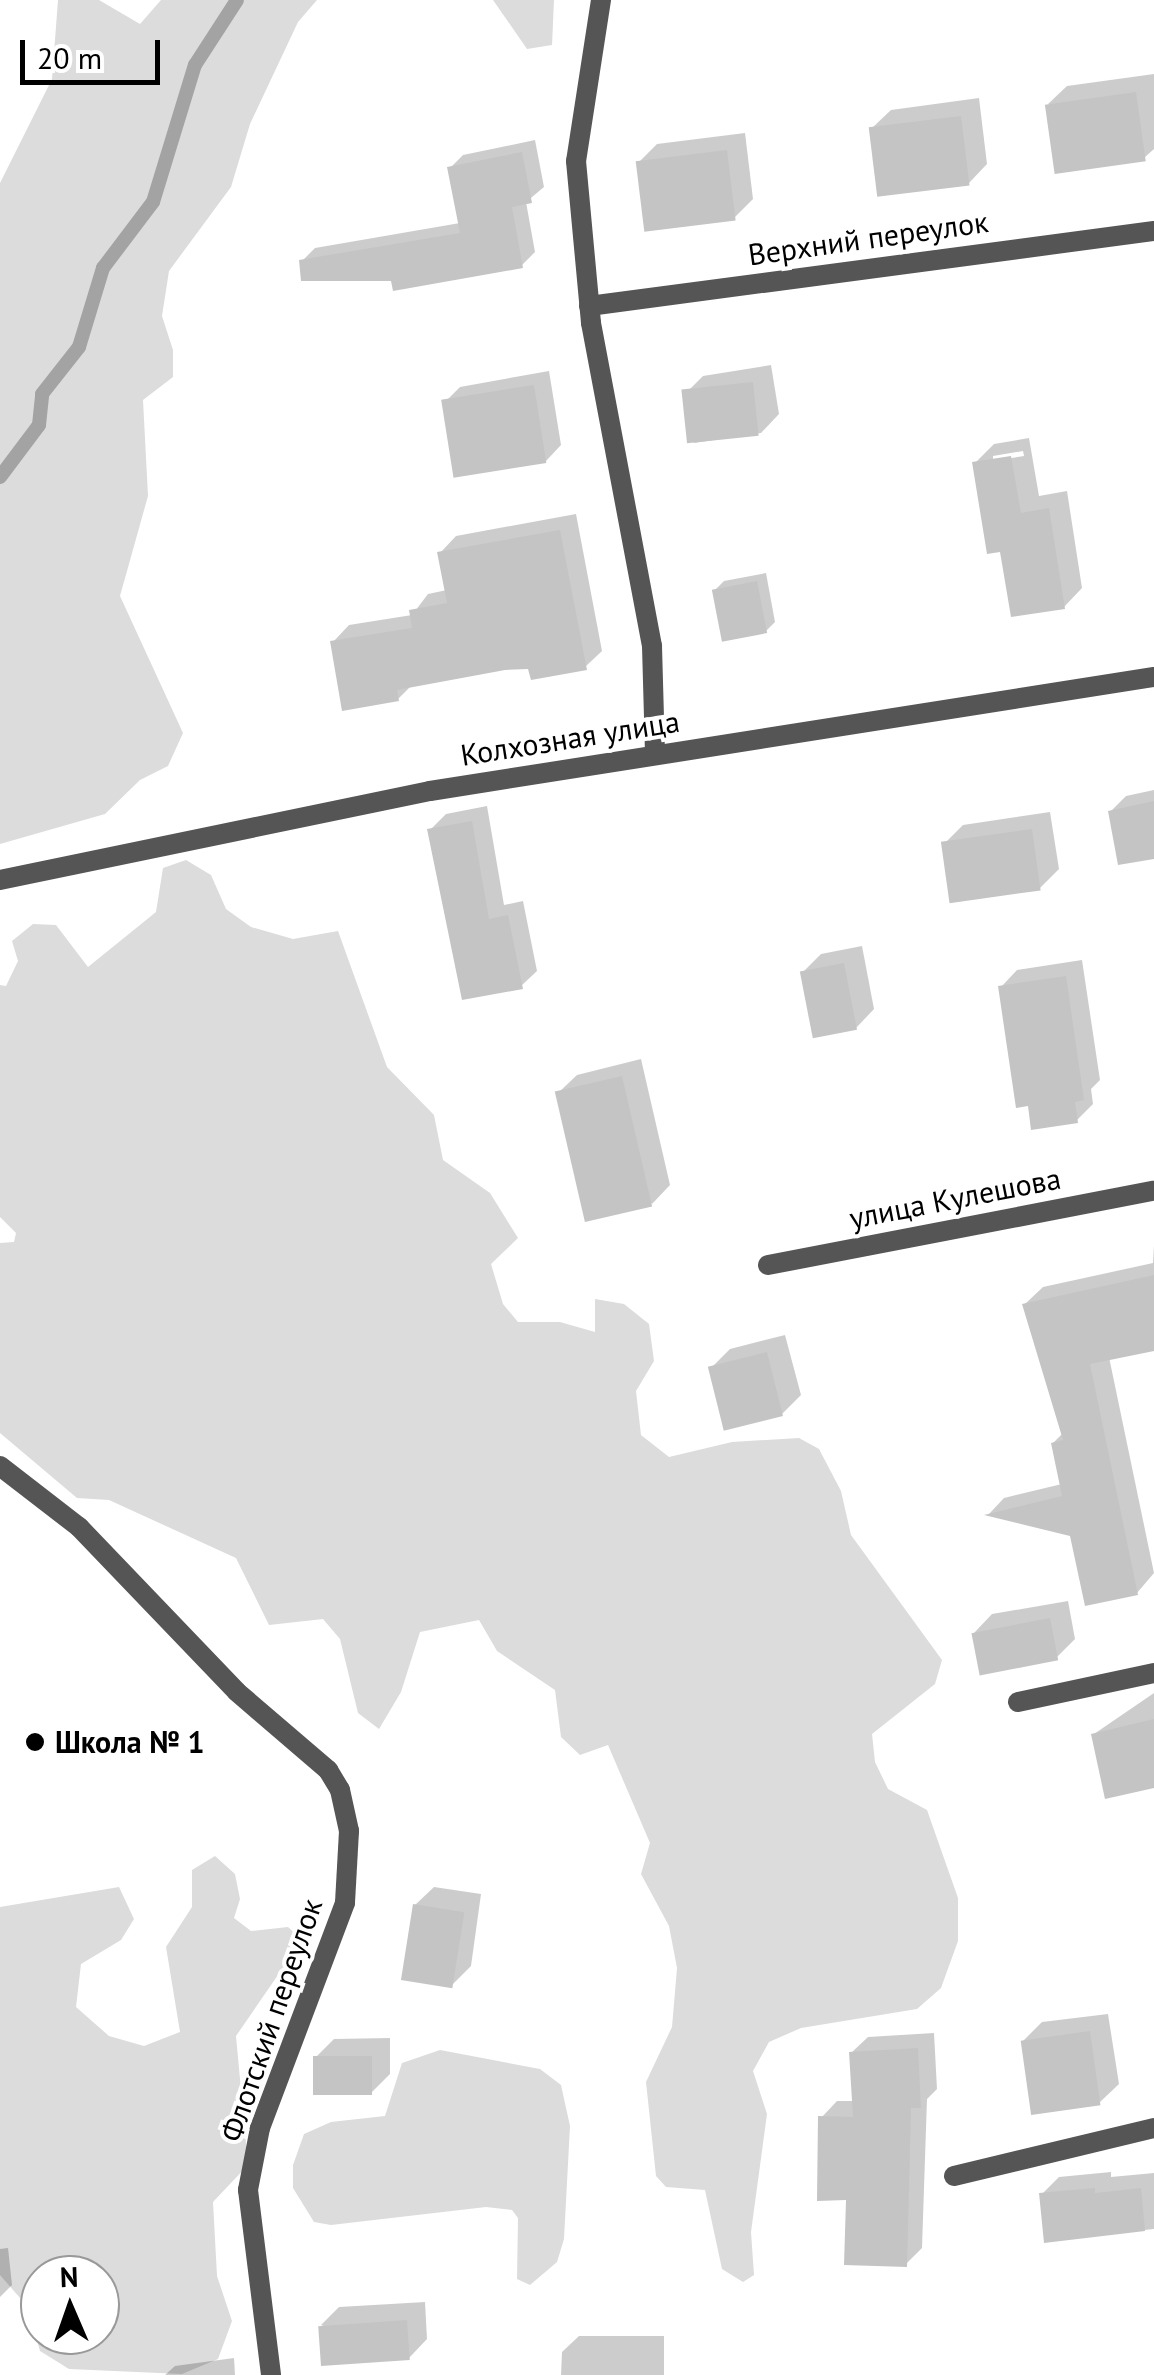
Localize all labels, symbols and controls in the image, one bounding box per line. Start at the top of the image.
scale bar [25,20,165,82]
text: 20 m [37,38,102,77]
street label: Верхний переулок [746,203,990,273]
street label: Колхозная улица [458,703,682,773]
street label: улица Кулешова [846,1160,1064,1236]
place label: Школа № 1 [55,1724,205,1760]
marker: Школа № 1 [24,1731,46,1753]
street label: Флотский переулок [213,1894,329,2146]
north arrow [20,2255,120,2355]
text: N [59,2258,79,2295]

